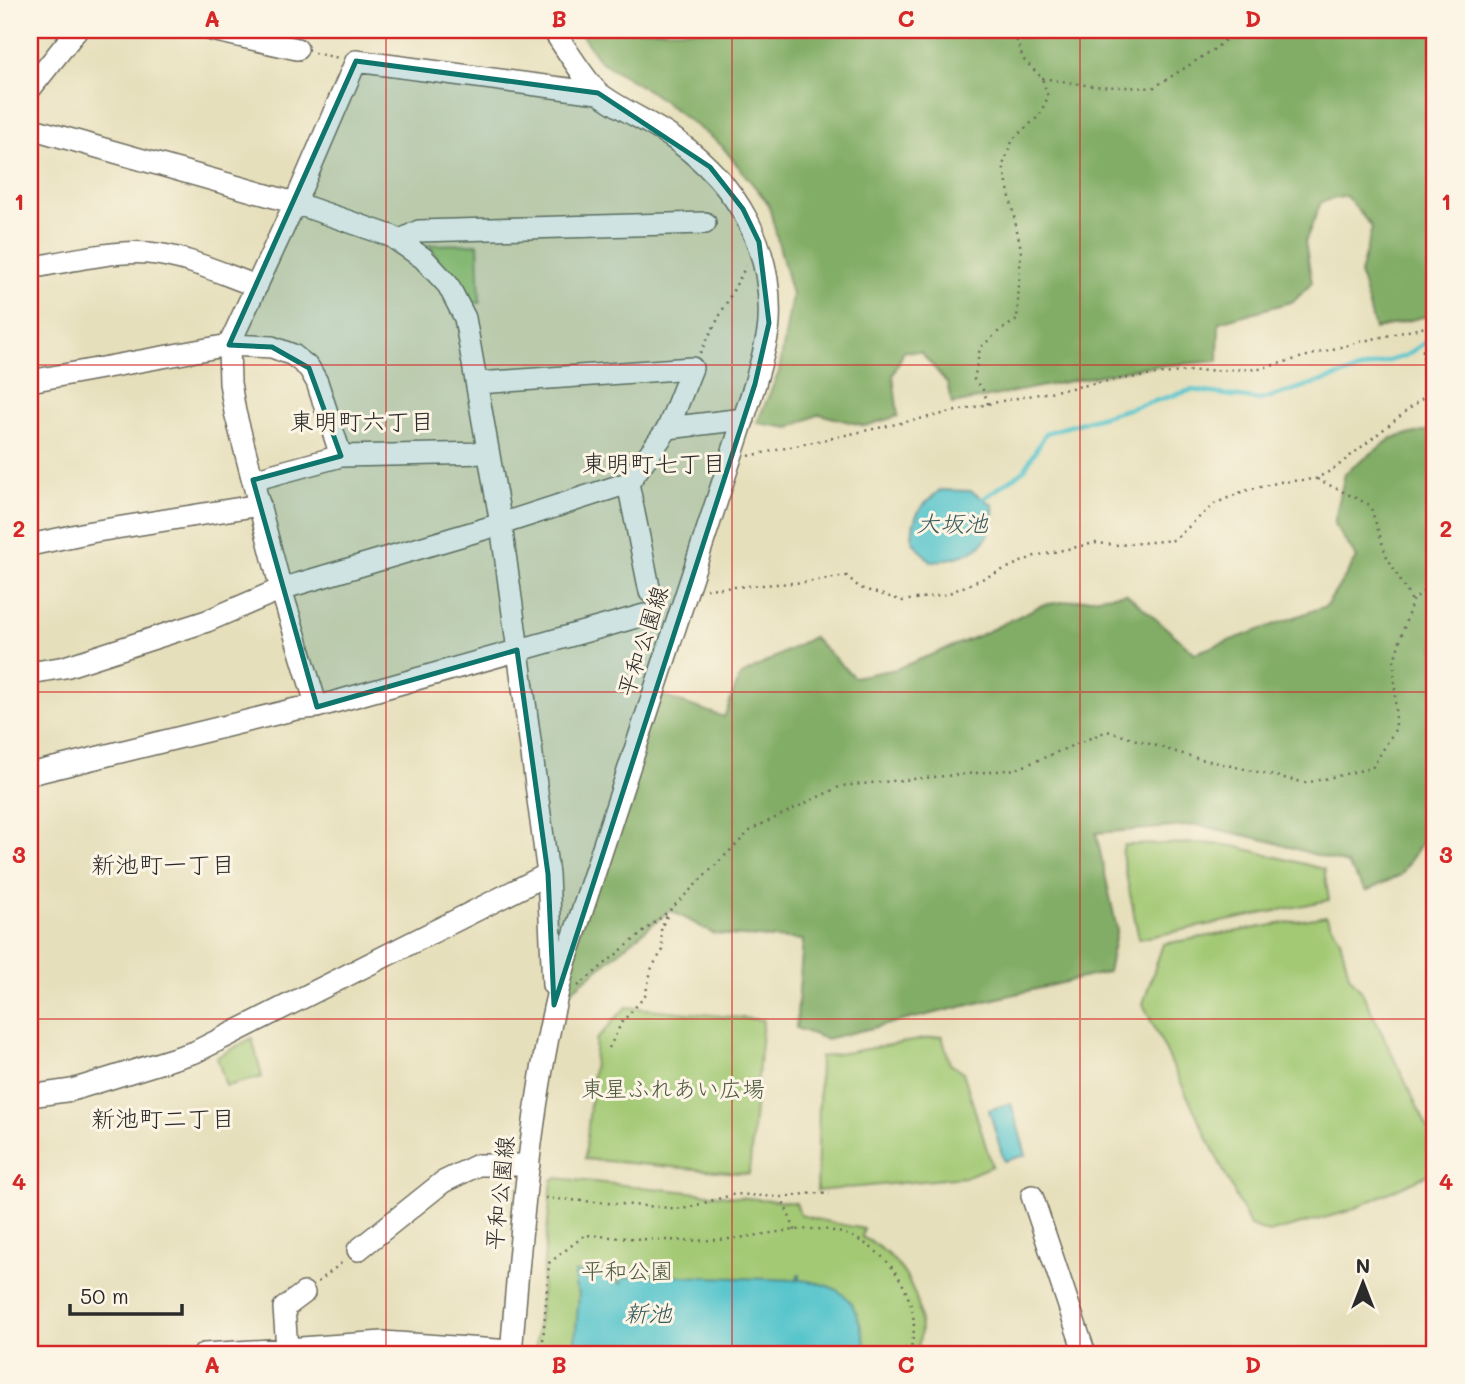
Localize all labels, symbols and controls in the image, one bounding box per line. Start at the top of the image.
text: A [204,3,220,33]
text: B [551,3,567,33]
text: C [897,3,915,33]
text: D [1245,3,1261,33]
text: 1 [14,186,24,216]
text: 1 [1441,186,1451,216]
district label: 東明町六丁目 [290,405,434,436]
district label: 東明町七丁目 [582,447,726,478]
water label: 大坂池 [916,507,989,538]
text: 2 [13,513,25,543]
text: 2 [1440,513,1452,543]
street label: 平和公園線 [610,581,674,700]
text: 3 [12,839,26,869]
text: 3 [1439,839,1453,869]
district label: 新池町一丁目 [91,848,235,879]
park label: 東星ふれあい広場 [581,1073,765,1103]
district label: 新池町二丁目 [91,1102,235,1133]
street label: 平和公園線 [478,1134,520,1252]
text: 4 [12,1166,26,1196]
text: 4 [1439,1166,1453,1196]
north arrow [1328,1248,1398,1318]
text: N [1356,1253,1370,1278]
park label: 平和公園 [581,1255,673,1285]
scale bar [70,1272,182,1316]
text: 50 m [80,1282,129,1309]
water label: 新池 [624,1297,673,1328]
text: A [204,1349,220,1379]
text: B [551,1349,567,1379]
text: C [897,1349,915,1379]
text: D [1245,1349,1261,1379]

